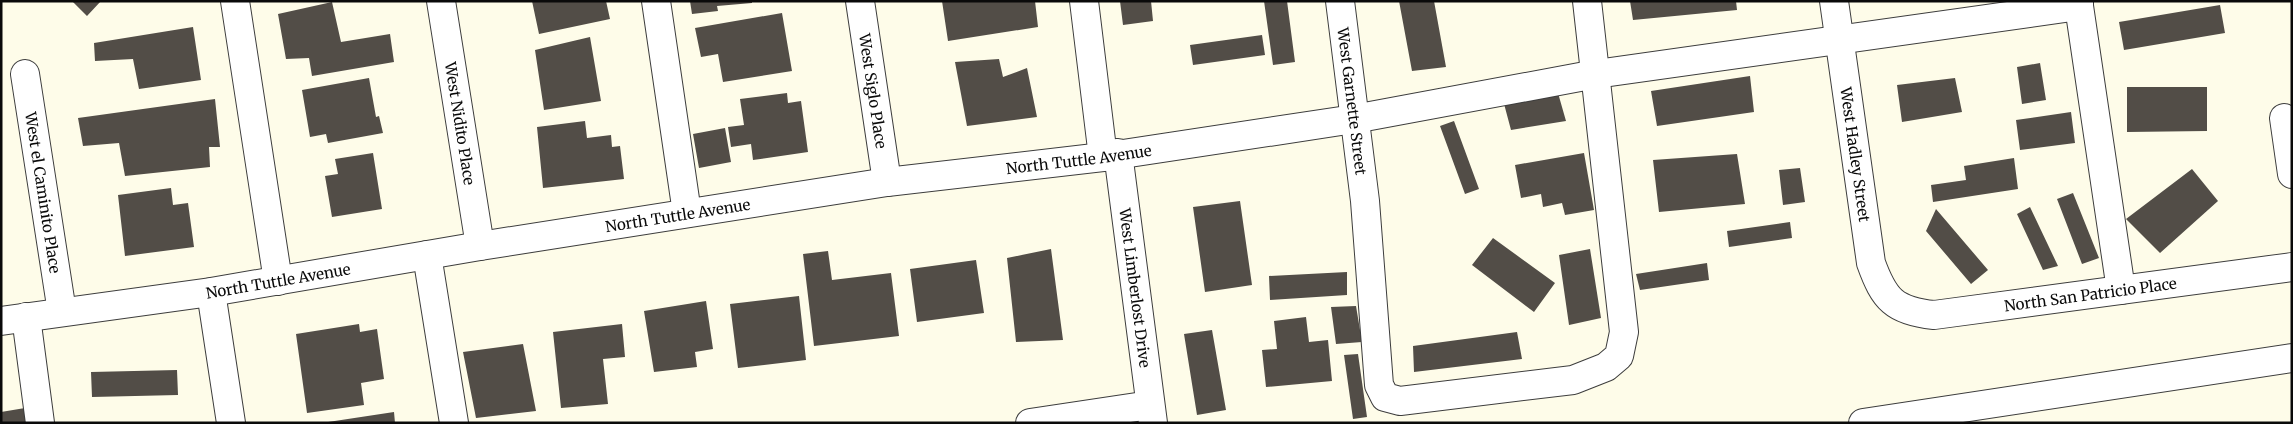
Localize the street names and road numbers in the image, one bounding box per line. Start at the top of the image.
street label: West Garnette Street [1334,25,1371,176]
street label: West Siglo Place [855,31,891,150]
street label: West Nidito Place [441,60,480,187]
street label: West Hadley Street [1837,85,1875,223]
street label: West el Caminito Place [21,110,65,275]
street label: North Tuttle Avenue [1005,140,1153,178]
street label: North Tuttle Avenue [604,194,752,236]
street label: West Limberlost Drive [1116,206,1155,369]
street label: North Tuttle Avenue [204,259,352,302]
street label: North San Patricio Place [2003,273,2178,315]

